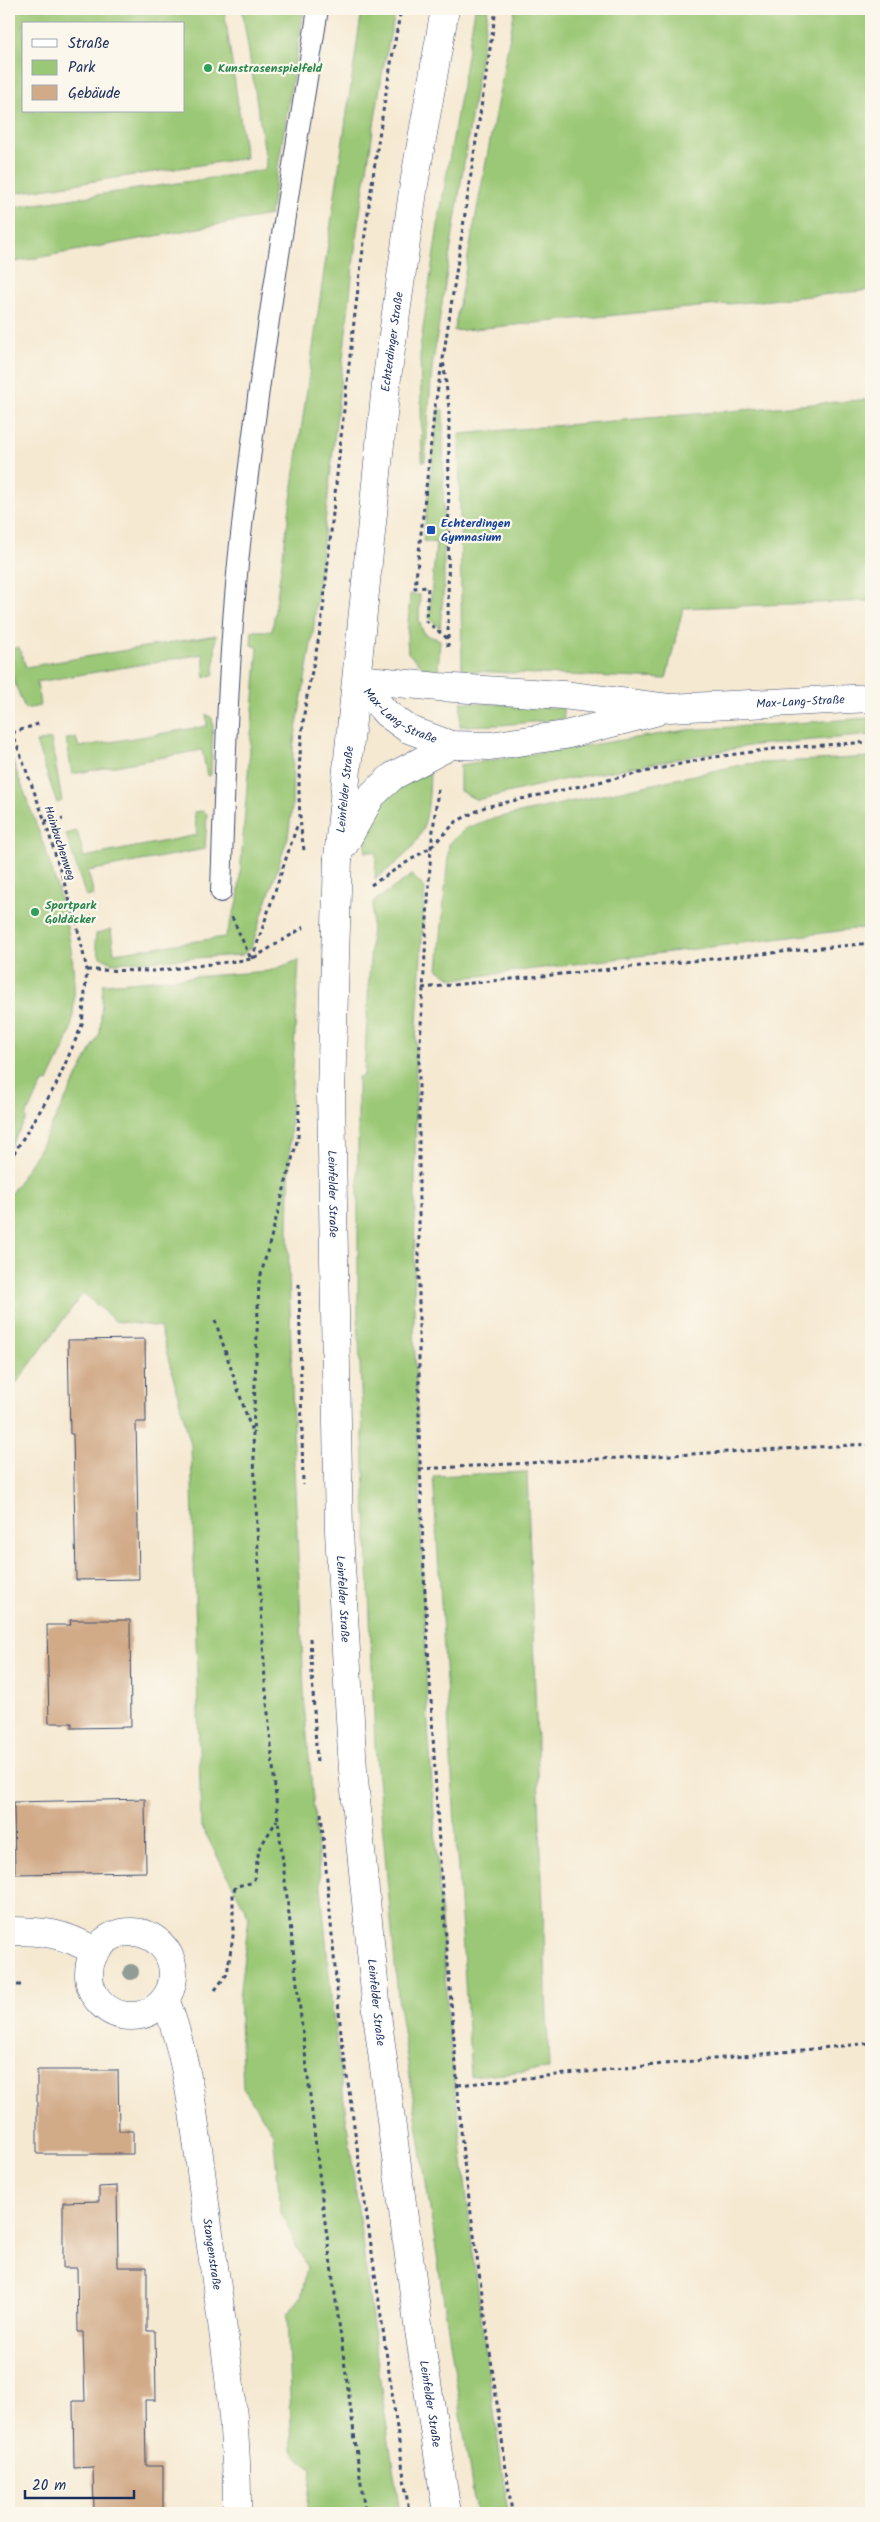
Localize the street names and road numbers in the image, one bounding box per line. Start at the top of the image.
street label: Echterdinger Straße [376,290,409,393]
street label: Max-Lang-Straße [358,684,440,749]
street label: Max-Lang-Straße [756,690,846,714]
street label: Leinfelder Straße [332,744,359,834]
street label: Hainbuchenweg [38,803,81,883]
street label: Leinfelder Straße [322,1150,343,1238]
street label: Leinfelder Straße [330,1555,355,1644]
street label: Leinfelder Straße [362,1958,390,2048]
street label: Stangenstraße [197,2217,226,2292]
street label: Leinfelder Straße [414,2359,446,2449]

